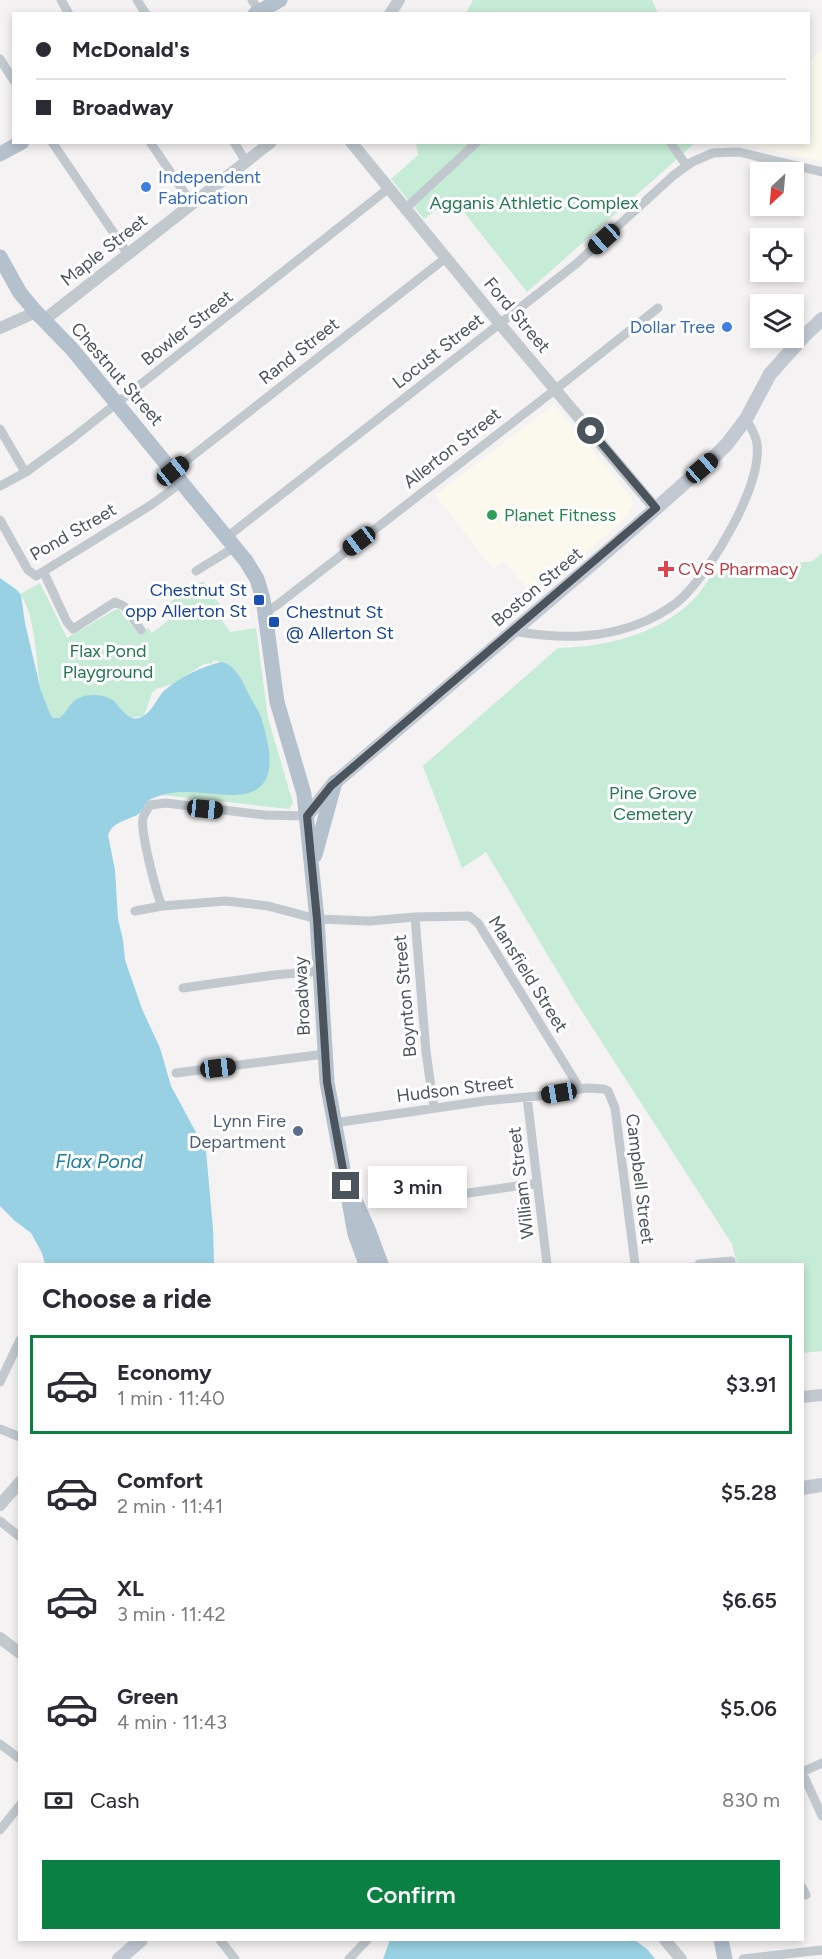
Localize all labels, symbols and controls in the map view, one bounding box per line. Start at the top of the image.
text: McDonald's [72,36,189,63]
text: Broadway [72,94,174,121]
north arrow [750,162,804,216]
map controls [750,162,804,348]
place label: Independent Fabrication [158,166,261,209]
marker: Independent Fabrication [139,180,153,194]
park label: Agganis Athletic Complex [429,192,639,214]
street label: Maple Street [56,209,152,291]
car [585,220,623,258]
button: locate [750,228,804,282]
street label: Ford Street [479,273,555,357]
street label: Bowler Street [137,285,237,371]
button: layers [750,294,804,348]
street label: Locust Street [388,308,488,393]
street label: Rand Street [254,313,344,389]
place label: Dollar Tree [630,316,715,338]
street label: Chestnut Street [66,318,168,430]
marker: Dollar Tree [720,320,734,334]
street label: Allerton Street [399,403,505,493]
route start [577,417,604,444]
car [683,449,721,487]
car [153,453,193,489]
street label: Pond Street [26,498,120,566]
place label: Planet Fitness [504,504,616,526]
marker: Planet Fitness [485,508,499,522]
car [339,523,379,559]
street label: Boston Street [487,542,587,631]
place label: CVS Pharmacy [678,558,799,580]
marker: CVS Pharmacy [659,562,673,576]
place label: Chestnut St opp Allerton St [125,579,247,622]
marker: Chestnut St opp Allerton St [252,593,266,607]
place label: Chestnut St @ Allerton St [286,601,394,644]
marker: Chestnut St @ Allerton St [267,615,281,629]
park label: Flax Pond Playground [63,640,153,683]
park label: Pine Grove Cemetery [609,782,697,825]
car [186,798,224,820]
street label: Mansfield Street [483,912,573,1036]
street label: Boynton Street [389,934,421,1058]
street label: Broadway [289,955,315,1036]
car [199,1057,237,1079]
street label: Hudson Street [395,1071,515,1107]
car [540,1081,578,1105]
place label: Lynn Fire Department [189,1110,286,1153]
street label: Campbell Street [621,1113,659,1246]
marker: Lynn Fire Department [291,1124,305,1138]
street label: William Street [503,1125,539,1240]
water label: Flax Pond [55,1149,143,1173]
callout: 3 min [367,1165,466,1207]
route end [332,1172,359,1199]
text: 3 min [393,1175,442,1199]
text: Choose a ride [42,1282,211,1315]
icon: car [45,1358,99,1412]
text: Economy [117,1359,212,1386]
text: $3.91 [726,1371,777,1398]
text: 1 min · 11:40 [117,1386,225,1410]
icon: car [45,1466,99,1520]
text: Comfort [117,1467,203,1494]
text: $5.28 [721,1479,777,1506]
text: 2 min · 11:41 [117,1494,223,1518]
icon: car [45,1574,99,1628]
text: XL [117,1575,144,1602]
text: $6.65 [722,1587,777,1614]
text: 3 min · 11:42 [117,1602,226,1626]
icon: car [45,1682,99,1736]
text: Green [117,1683,179,1710]
text: $5.06 [720,1695,777,1722]
text: 4 min · 11:43 [117,1710,227,1734]
icon: cash [42,1784,75,1817]
text: Cash [90,1787,140,1814]
text: 830 m [722,1788,780,1812]
button: Confirm [42,1860,780,1929]

